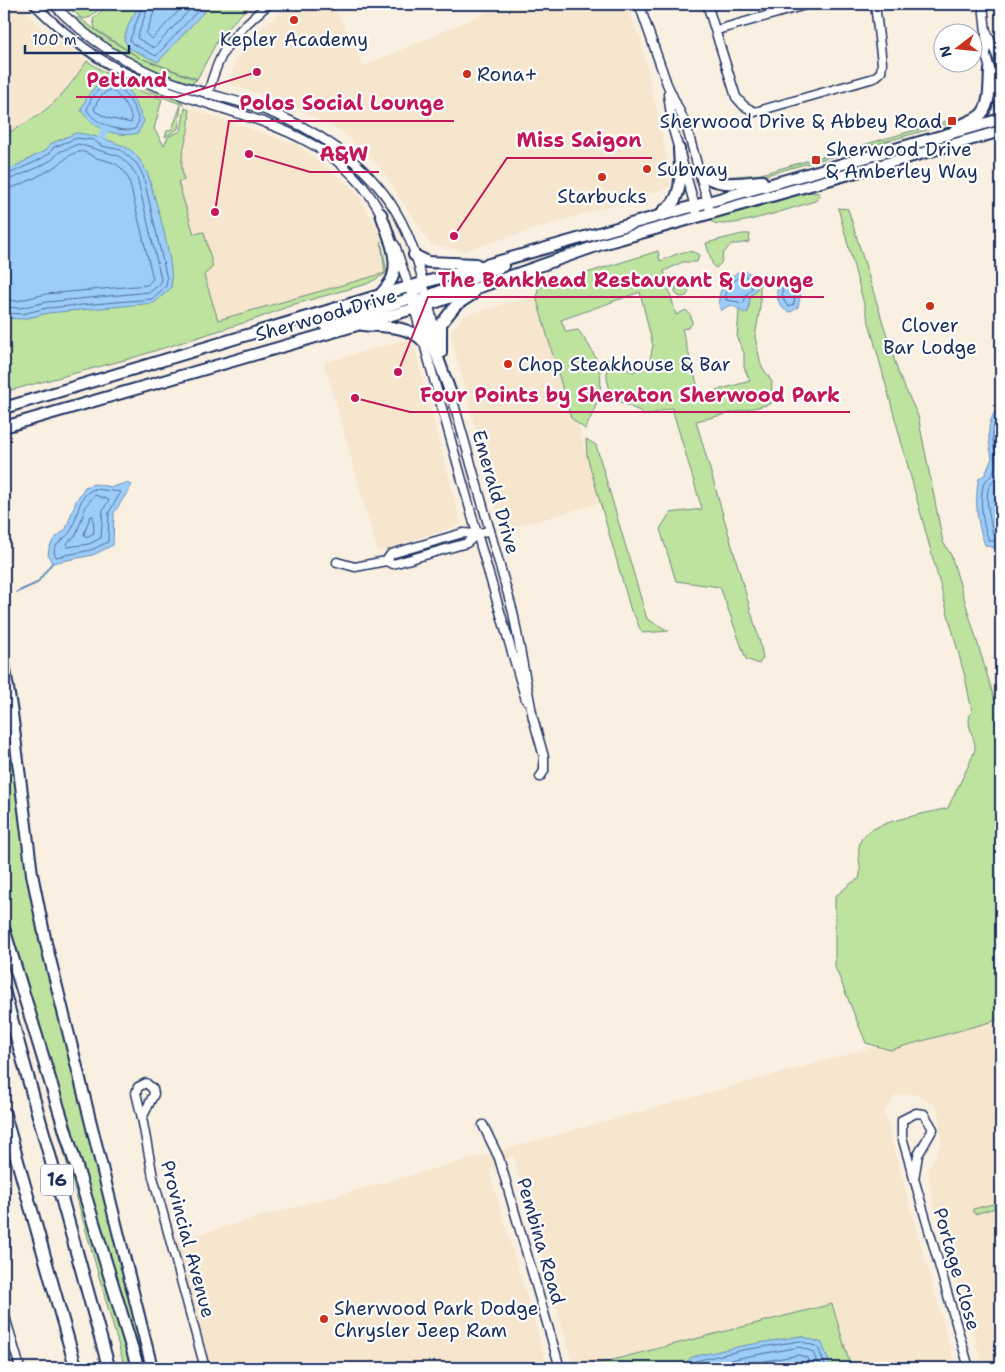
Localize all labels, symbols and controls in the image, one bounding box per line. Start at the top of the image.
marker: Kepler Academy [288,14,300,26]
scale bar [25,22,129,54]
north arrow [932,22,982,72]
place label: Kepler Academy [220,27,368,52]
text: 100 m [32,30,77,50]
text: N [935,44,956,59]
callout: Petland [76,62,177,97]
place label: Rona+ [477,62,538,87]
text: Petland [86,67,168,93]
marker: Rona+ [461,68,473,80]
callout: Polos Social Lounge [229,86,454,121]
text: Polos Social Lounge [240,90,444,116]
place label: Sherwood Drive & Abbey Road [660,109,942,134]
marker: Sherwood Drive & Abbey Road [946,115,958,127]
callout: Miss Saigon [507,123,652,158]
text: Miss Saigon [516,127,642,153]
callout: A&W [310,137,379,172]
place label: Sherwood Drive & Amberley Way [826,137,978,184]
text: A&W [319,141,369,167]
marker: Sherwood Drive & Amberley Way [810,154,822,166]
place label: Subway [657,157,728,182]
marker: Subway [641,163,653,175]
marker: Starbucks [596,171,608,183]
place label: Starbucks [557,184,647,209]
callout: The Bankhead Restaurant & Lounge [428,262,824,297]
text: The Bankhead Restaurant & Lounge [438,267,814,293]
street label: Sherwood Drive [252,283,400,347]
marker: Clover Bar Lodge [924,300,936,312]
place label: Clover Bar Lodge [883,313,977,360]
place label: Chop Steakhouse & Bar [518,352,731,377]
marker: Chop Steakhouse & Bar [502,358,514,370]
callout: Four Points by Sheraton Sherwood Park [410,377,850,412]
text: Four Points by Sheraton Sherwood Park [420,382,840,408]
street label: Emerald Drive [466,427,526,557]
street label: Provincial Avenue [155,1158,221,1320]
road number: 16 [41,1164,73,1196]
street label: Pembina Road [511,1175,571,1307]
street label: Portage Close [928,1205,986,1333]
place label: Sherwood Park Dodge Chrysler Jeep Ram [334,1296,538,1343]
marker: Sherwood Park Dodge Chrysler Jeep Ram [318,1313,330,1325]

